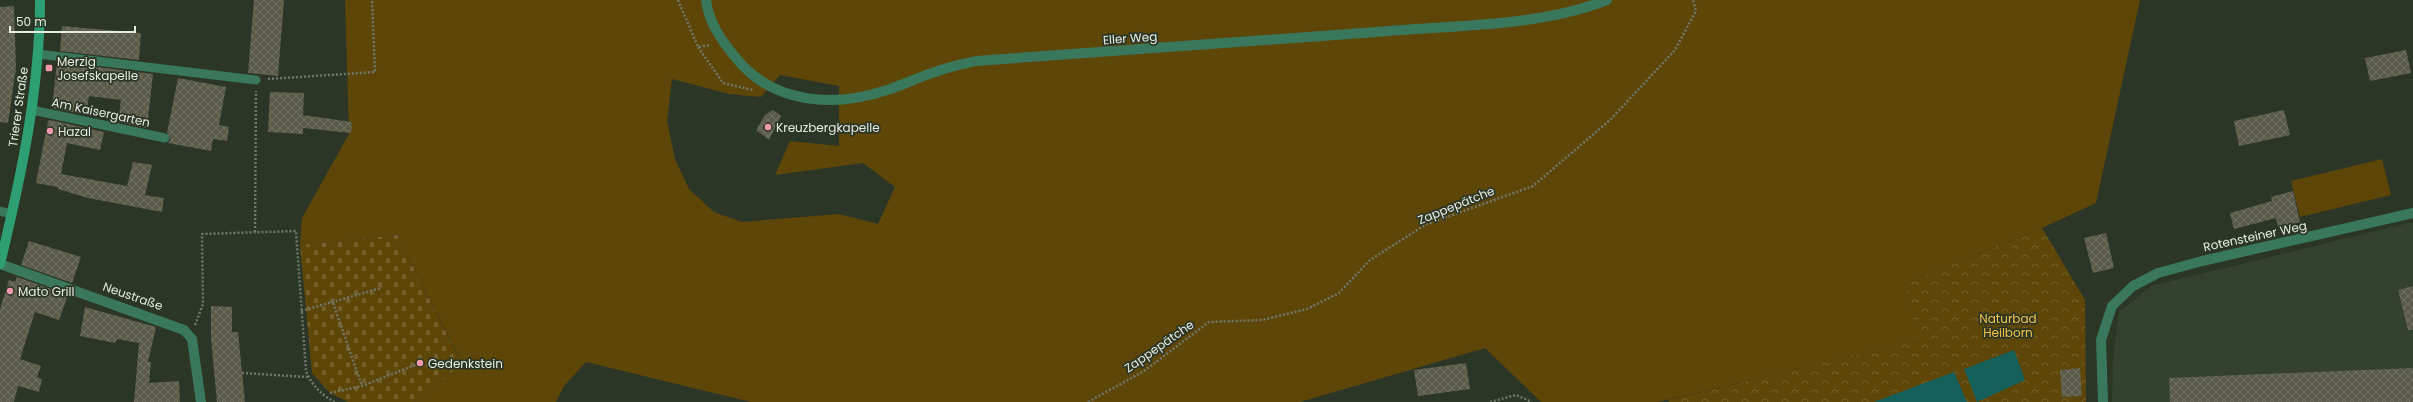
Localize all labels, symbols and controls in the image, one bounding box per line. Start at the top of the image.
scale bar [10,8,135,34]
text: 50 m [16,13,47,30]
street label: Eller Weg [1102,28,1158,48]
place label: Merzig Josefskapelle [57,53,138,84]
marker: Merzig Josefskapelle [44,63,54,73]
street label: Trierer Straße [4,66,32,148]
street label: Am Kaisergarten [50,93,152,131]
place label: Kreuzbergkapelle [776,119,880,136]
marker: Kreuzbergkapelle [763,122,773,132]
place label: Hazal [58,123,91,140]
marker: Hazal [45,126,55,136]
street label: Zappepätche [1415,182,1497,228]
street label: Rotensteiner Weg [2202,217,2308,255]
street label: Neustraße [101,278,165,314]
place label: Mato Grill [18,283,74,300]
marker: Mato Grill [5,286,15,296]
park label: Naturbad Heilborn [1979,310,2037,341]
street label: Zappepätche [1121,316,1197,376]
place label: Gedenkstein [428,355,503,372]
marker: Gedenkstein [415,358,425,368]

